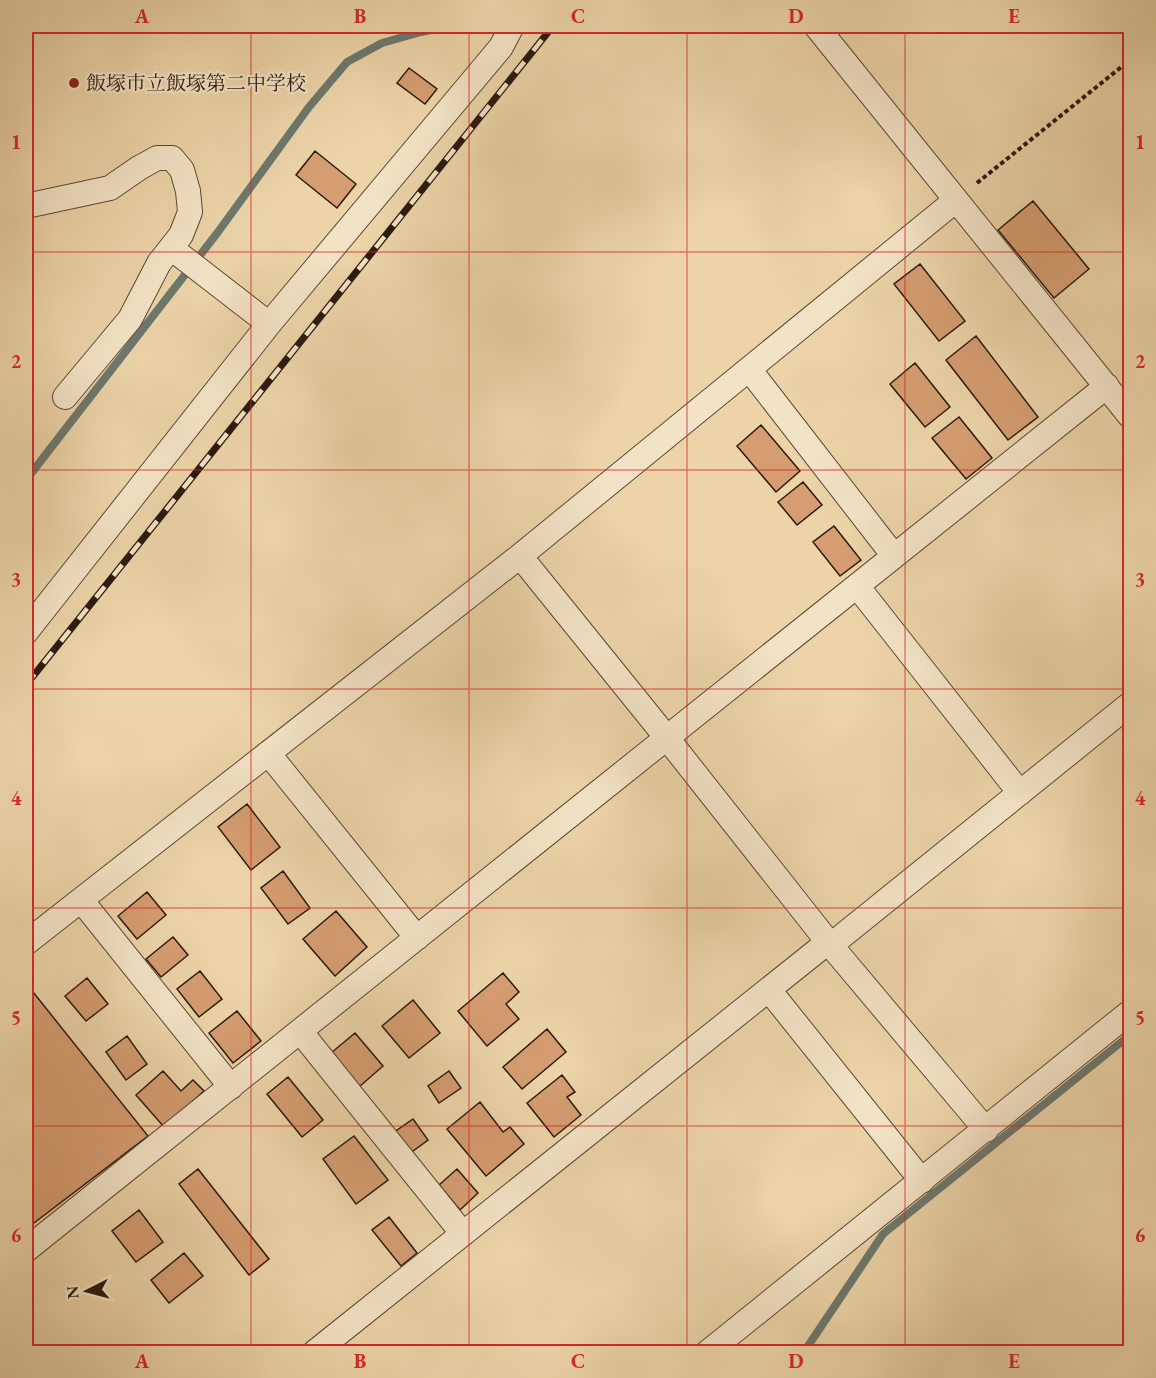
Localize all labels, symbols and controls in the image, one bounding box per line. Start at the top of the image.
text: A [134,3,150,29]
text: B [354,3,366,29]
text: C [571,3,585,29]
text: D [788,3,804,29]
text: E [1008,3,1020,29]
place label: 飯塚市立飯塚第二中学校 [86,70,306,96]
marker: 飯塚市立飯塚第二中学校 [67,76,81,90]
text: 1 [11,129,21,155]
text: 1 [1135,129,1145,155]
text: 2 [11,348,22,374]
text: 2 [1135,348,1146,374]
text: 3 [11,566,21,592]
text: 3 [1135,566,1145,592]
text: 4 [11,785,22,811]
text: 4 [1135,785,1146,811]
text: 5 [11,1004,21,1030]
text: 5 [1135,1004,1145,1030]
text: 6 [11,1222,22,1248]
text: 6 [1135,1222,1146,1248]
north arrow [57,1261,117,1321]
text: N [61,1285,84,1300]
text: A [134,1348,150,1374]
text: B [354,1348,366,1374]
text: C [571,1348,585,1374]
text: D [788,1348,804,1374]
text: E [1008,1348,1020,1374]

